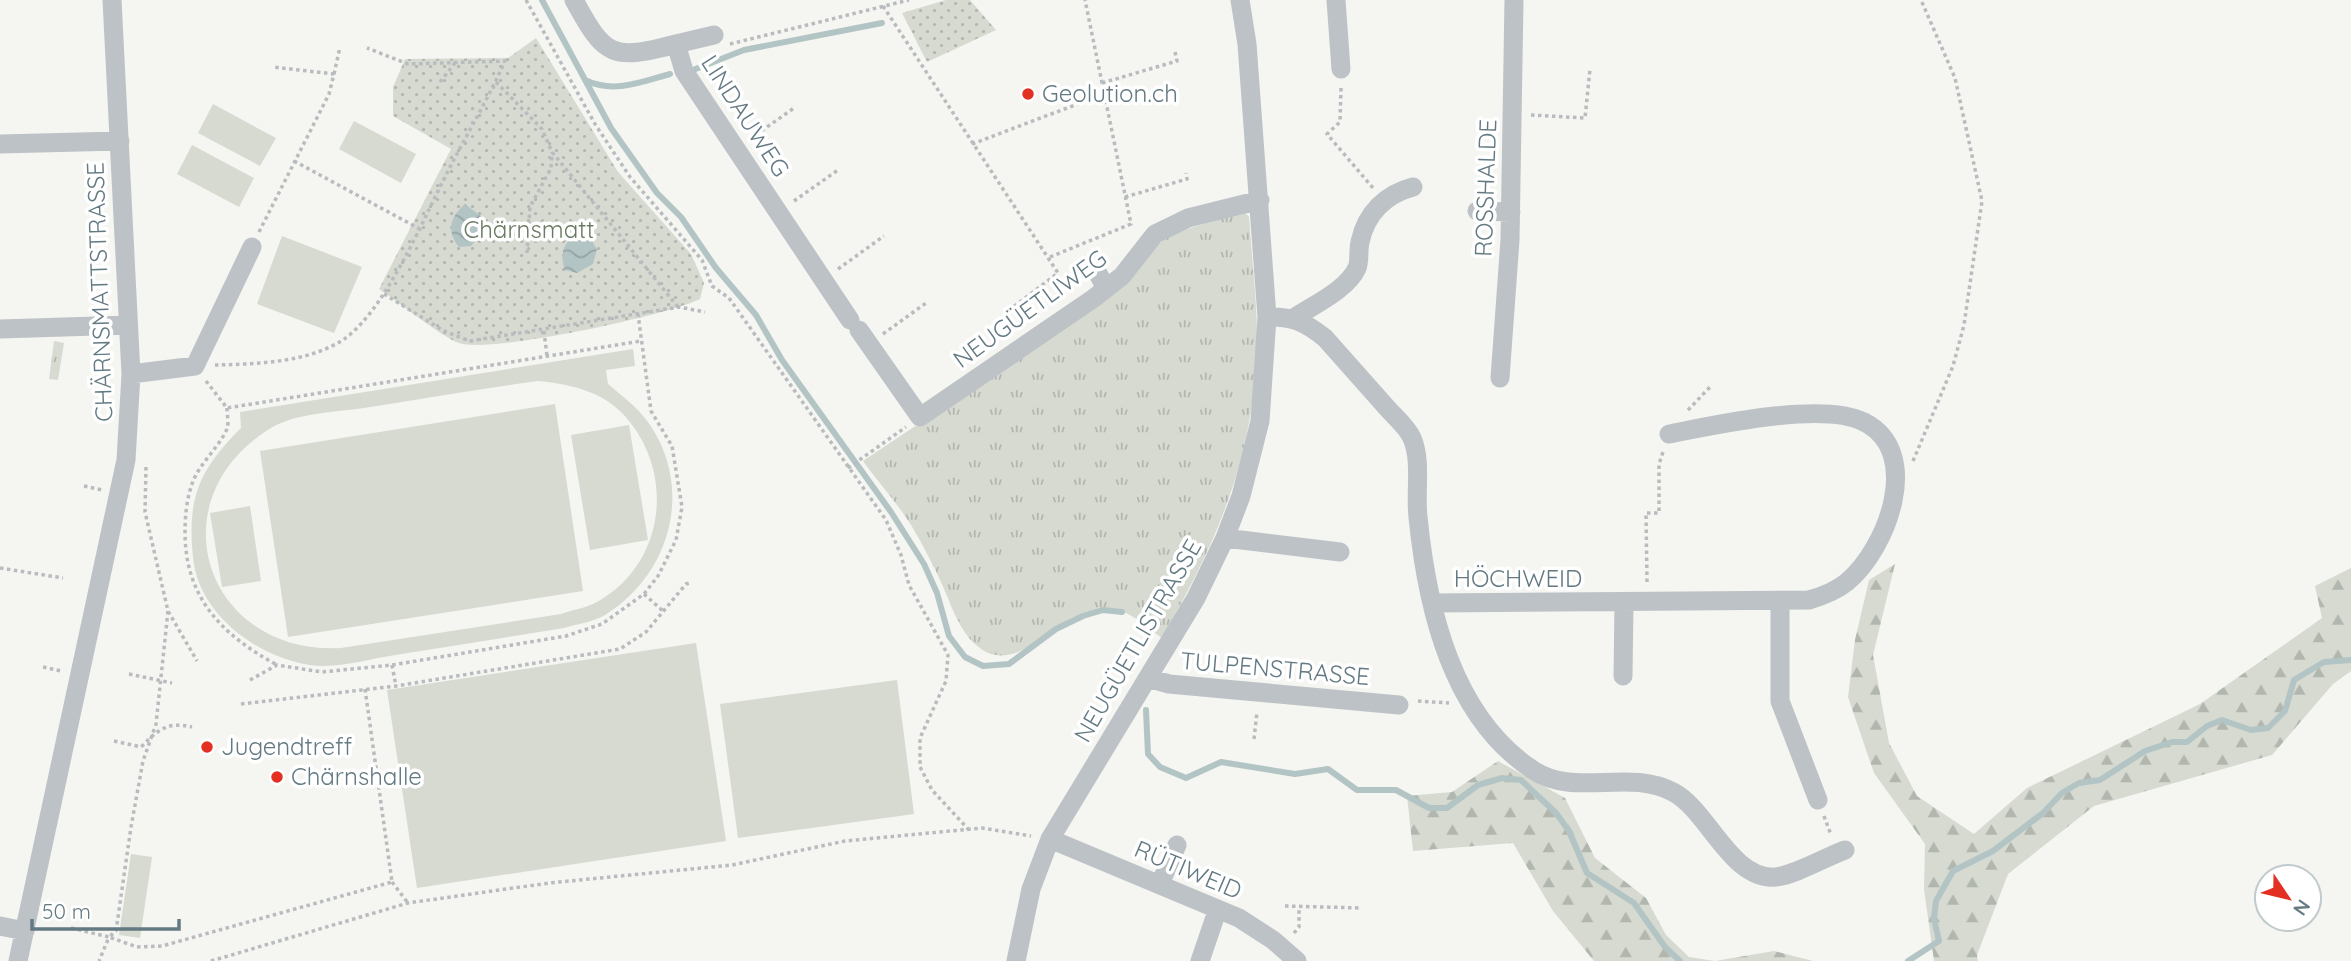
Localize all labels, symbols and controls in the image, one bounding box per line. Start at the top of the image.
street label: LINDAUWEG [695,49,796,182]
place label: Geolution.ch [1042,78,1178,108]
marker: Geolution.ch [1020,86,1036,102]
street label: ROSSHALDE [1468,119,1502,257]
street label: CHÄRNSMATTSTRASSE [79,162,119,422]
park label: Chärnsmatt [464,214,594,244]
street label: NEUGÜETLIWEG [947,242,1112,374]
street label: NEUGÜETLISTRASSE [1067,534,1207,747]
street label: HÖCHWEID [1454,563,1582,593]
street label: TULPENSTRASSE [1179,645,1371,691]
place label: Jugendtreff [221,731,352,761]
marker: Jugendtreff [199,739,215,755]
place label: Chärnshalle [291,761,422,791]
marker: Chärnshalle [269,769,285,785]
street label: RÜTIWEID [1130,833,1247,905]
north arrow [2253,863,2323,933]
scale bar [32,888,178,932]
text: N [2288,895,2316,920]
text: 50 m [42,898,91,924]

